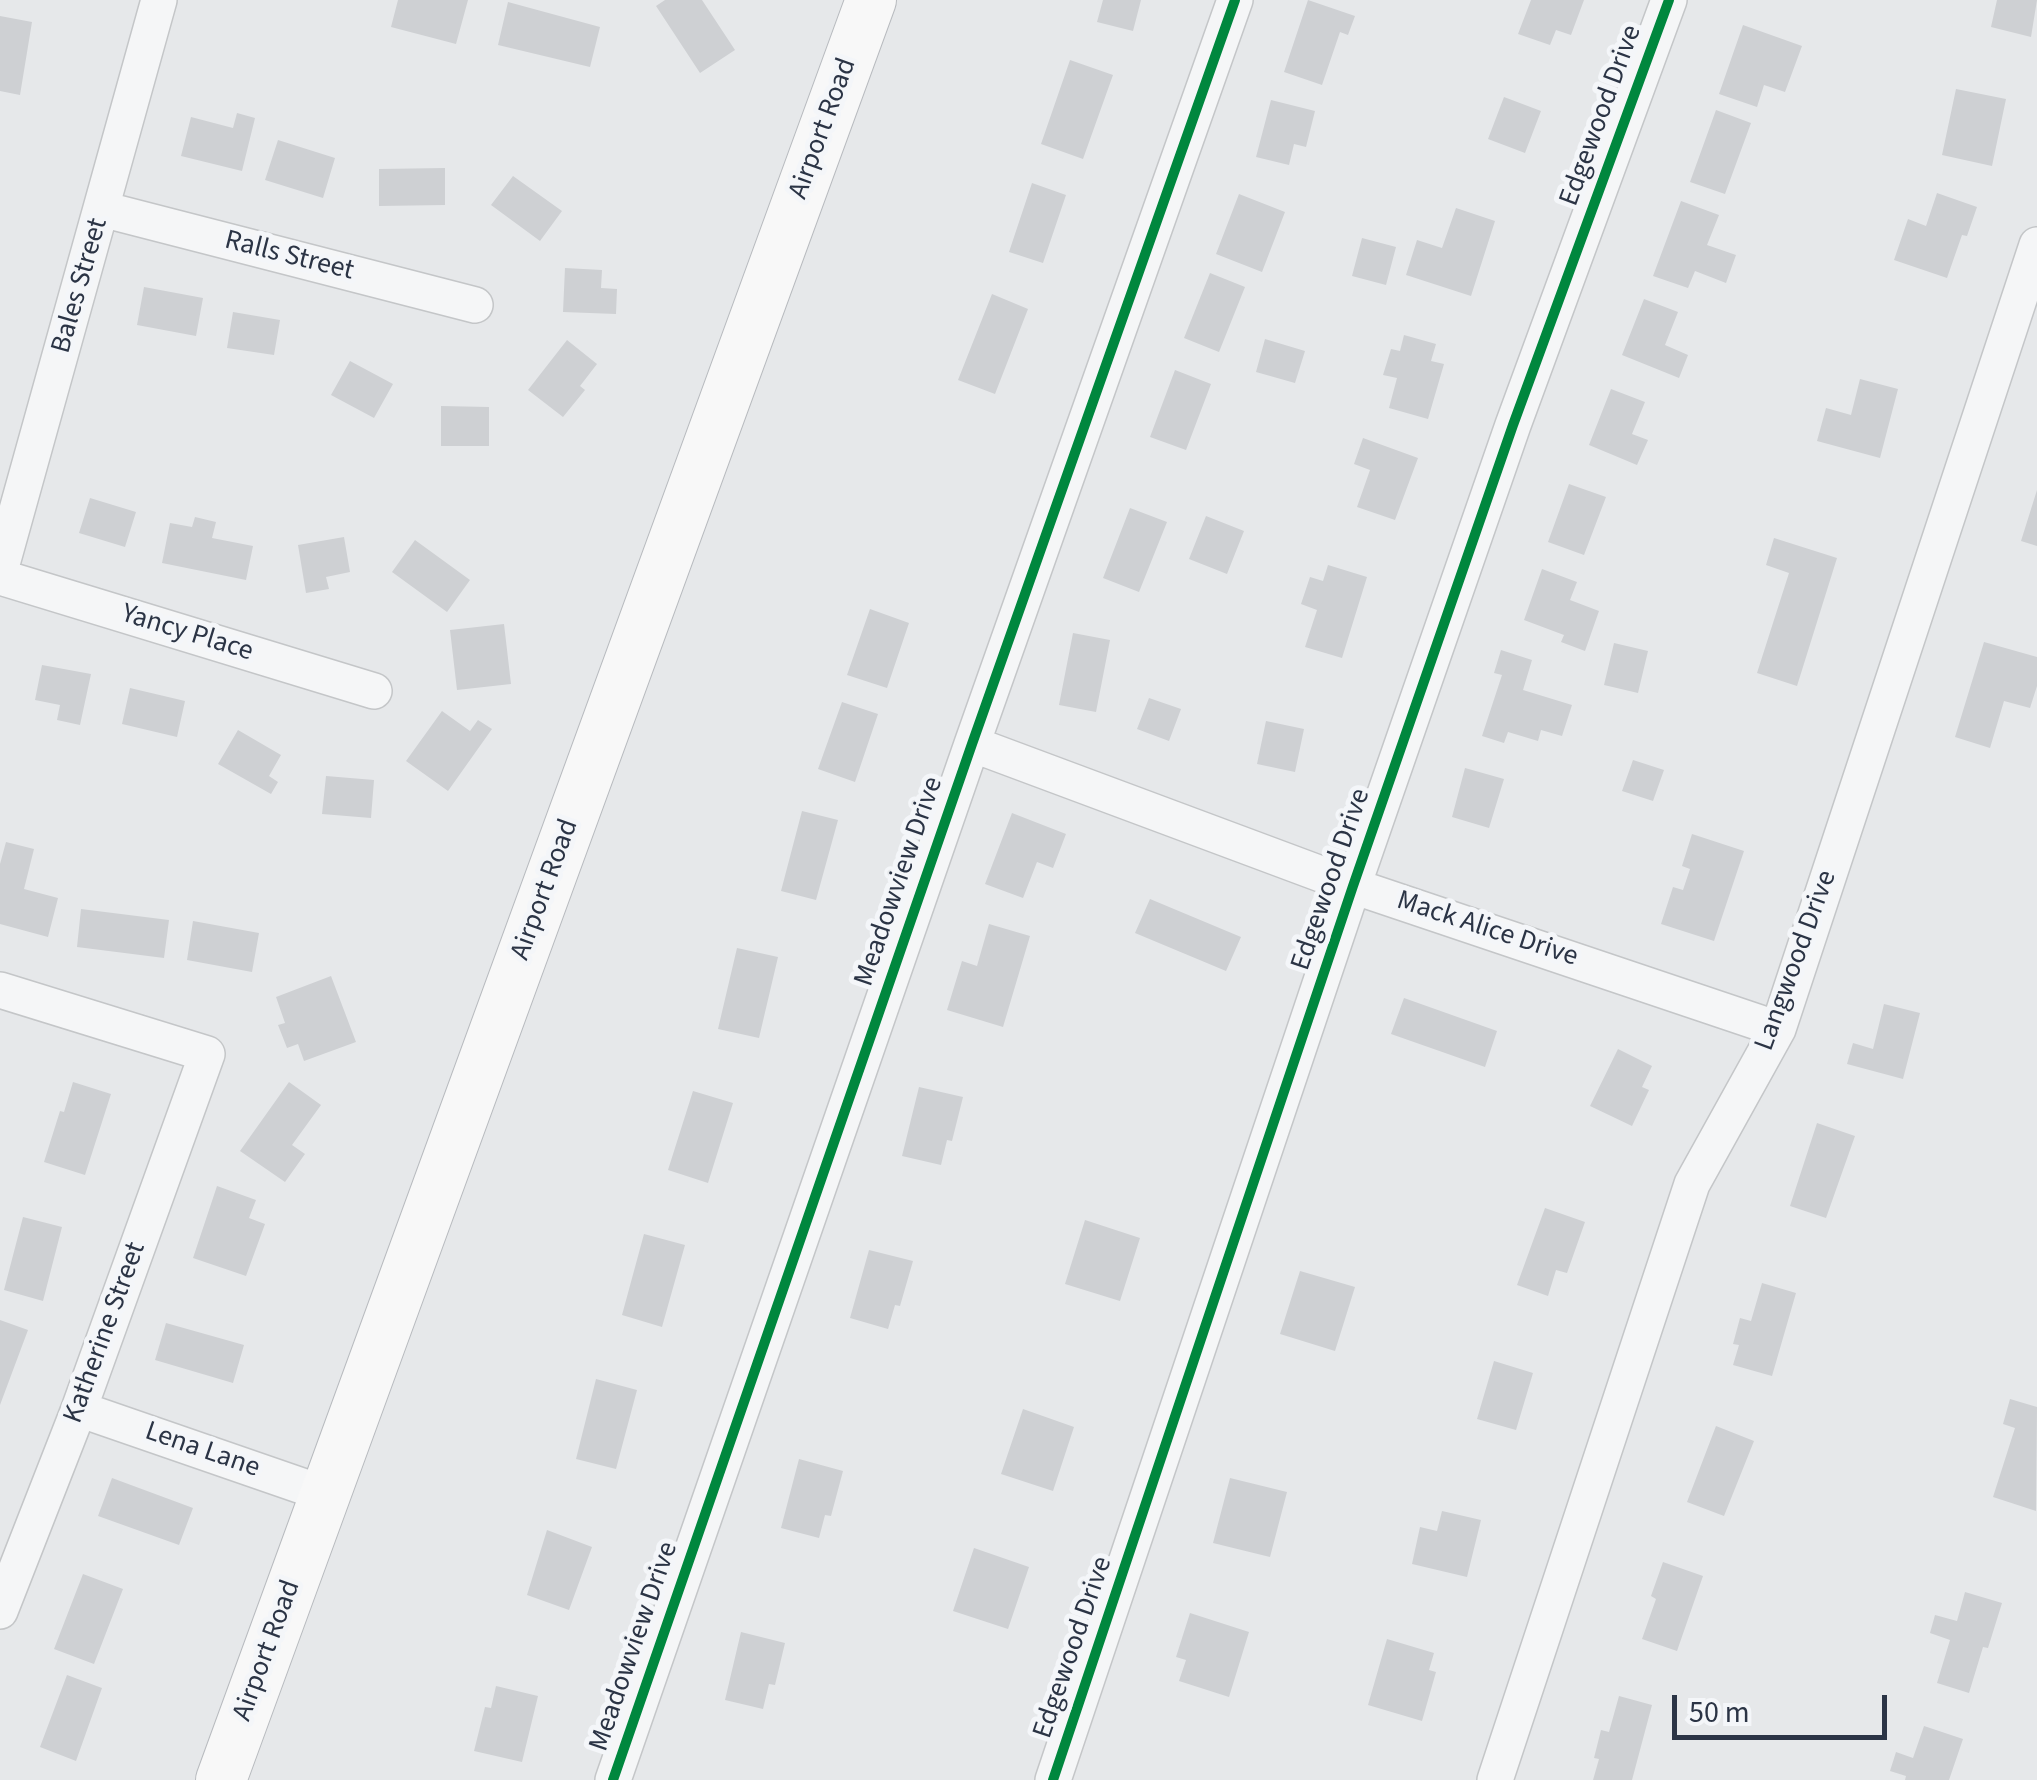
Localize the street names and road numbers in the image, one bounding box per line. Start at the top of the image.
street label: Edgewood Drive [1554,21,1650,211]
street label: Airport Road [783,54,865,204]
street label: Bales Street [46,215,116,357]
street label: Ralls Street [221,225,357,289]
street label: Yancy Place [117,598,257,670]
street label: Meadowview Drive [848,773,952,991]
street label: Edgewood Drive [1285,785,1379,975]
street label: Airport Road [505,815,587,965]
street label: Langwood Drive [1749,866,1845,1056]
street label: Mack Alice Drive [1392,885,1582,975]
street label: Katherine Street [58,1238,154,1428]
street label: Lena Lane [140,1416,264,1486]
street label: Meadowview Drive [583,1538,687,1756]
street label: Edgewood Drive [1027,1553,1121,1743]
street label: Airport Road [227,1576,309,1726]

